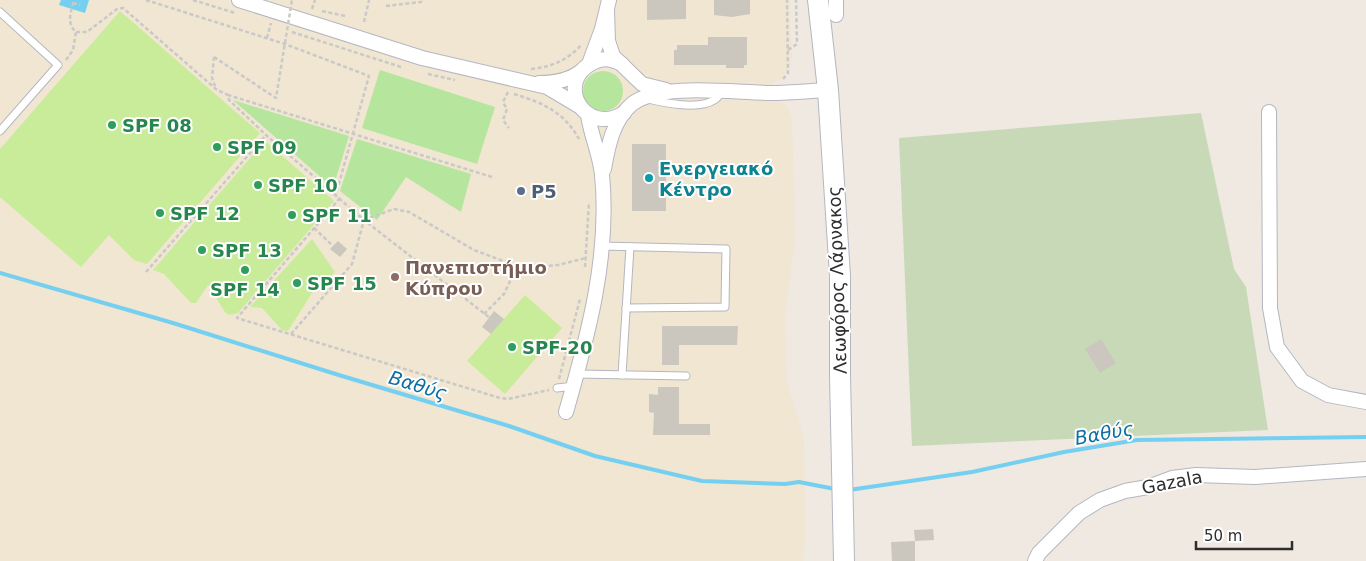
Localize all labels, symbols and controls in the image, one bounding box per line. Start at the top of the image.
place label: SPF 08 [122,115,192,136]
marker: SPF 08 [106,119,118,131]
place label: SPF 09 [227,137,297,158]
marker: SPF 09 [211,141,223,153]
place label: Ενεργειακό Κέντρο [659,158,773,200]
marker: Ενεργειακό Κέντρο [643,172,655,184]
place label: SPF 10 [268,175,338,196]
marker: SPF 10 [252,179,264,191]
place label: P5 [531,181,557,202]
marker: P5 [515,185,527,197]
street label: Λεωφόρος Λάρνακος [823,185,851,375]
place label: SPF 12 [170,203,240,224]
place label: SPF 11 [302,205,372,226]
marker: SPF 12 [154,207,166,219]
marker: SPF 11 [286,209,298,221]
place label: SPF 13 [212,240,282,261]
marker: SPF 13 [196,244,208,256]
place label: Πανεπιστήμιο Κύπρου [405,257,547,299]
marker: SPF 14 [239,264,251,276]
marker: Πανεπιστήμιο Κύπρου [389,271,401,283]
place label: SPF 15 [307,273,377,294]
marker: SPF 15 [291,277,303,289]
place label: SPF 14 [210,279,280,300]
place label: SPF-20 [522,337,592,358]
marker: SPF-20 [506,341,518,353]
water label: Βαθύς [386,366,450,404]
water label: Βαθύς [1073,417,1135,449]
street label: Gazala [1140,466,1204,498]
scale bar [1196,518,1292,550]
text: 50 m [1204,527,1242,545]

